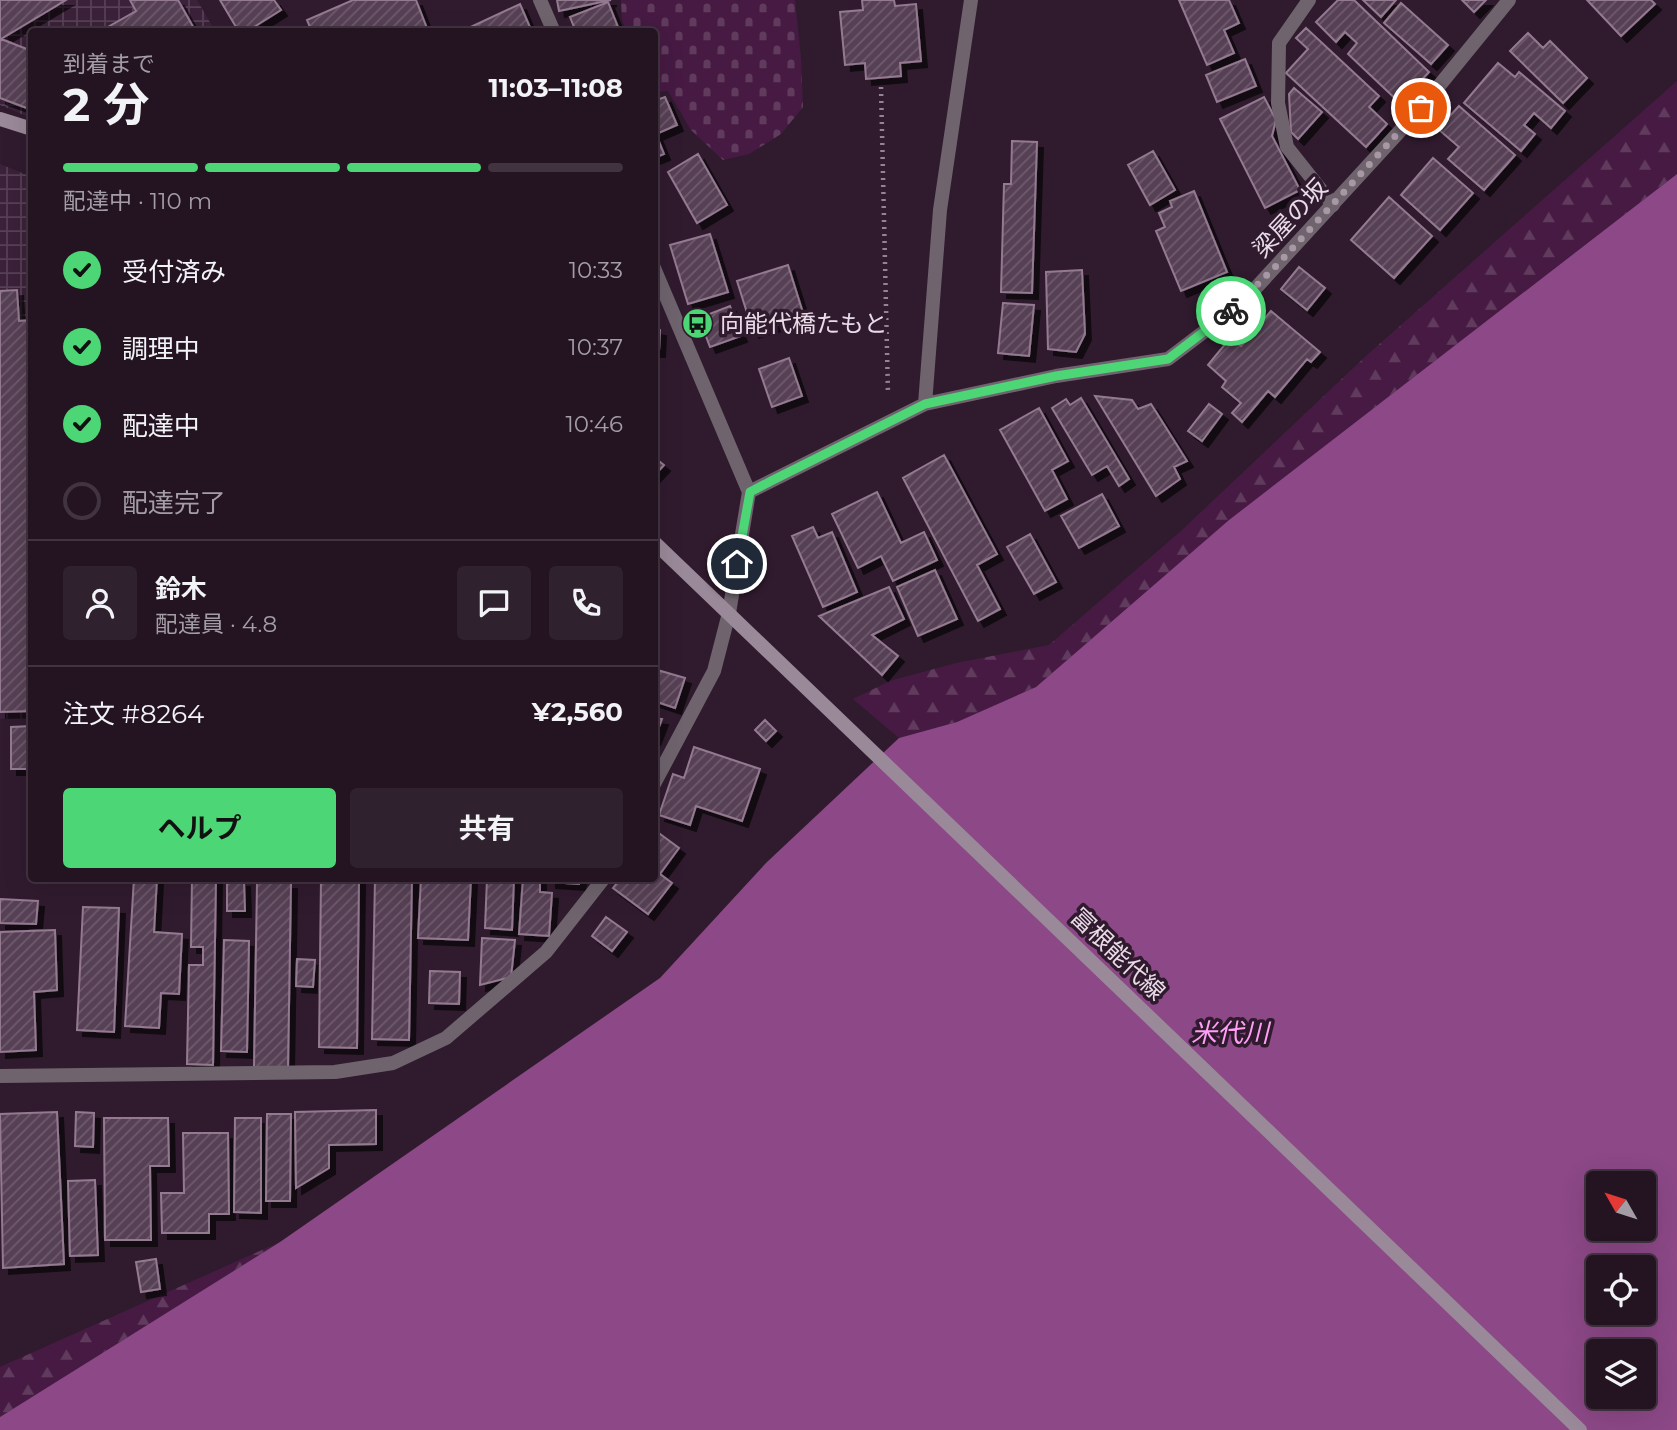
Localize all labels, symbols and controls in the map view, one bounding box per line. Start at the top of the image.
text: 到着まで [63,50,155,78]
text: 11:03–11:08 [489,72,623,104]
text: 2 分 [63,76,149,133]
pin [1391,78,1451,138]
icon: bag [1402,89,1440,127]
street label: 梁屋の坂 [1247,173,1333,263]
text: 配達中 · 110 m [63,187,212,215]
icon: check [63,251,101,289]
text: 受付済み [122,256,226,288]
text: 10:33 [569,256,623,284]
courier [1196,276,1266,346]
icon: bike [1212,292,1250,330]
bus stop icon: 向能代橋たもと [680,306,714,340]
place label: 向能代橋たもと [720,309,888,338]
icon: check [63,328,101,366]
text: 調理中 [122,333,200,365]
text: 10:37 [568,333,623,361]
icon: check [63,405,101,443]
text: 配達中 [122,410,200,442]
text: 10:46 [565,410,623,438]
text: 配達完了 [122,487,226,519]
pin [707,534,767,594]
icon: home [718,545,756,583]
button: person [63,566,137,640]
button: chat [457,566,531,640]
button: phone [549,566,623,640]
text: 鈴木 [155,573,207,605]
text: 配達員 · 4.8 [155,610,277,638]
text: ¥2,560 [532,696,623,728]
text: 注文 #8264 [63,698,204,730]
button: ヘルプ [63,788,336,868]
button: 共有 [350,788,623,868]
street label: 富根能代線 [1065,902,1171,1006]
water label: 米代川 [1191,1017,1272,1049]
north arrow [1586,1171,1656,1241]
map controls [1586,1171,1656,1409]
button: locate [1586,1255,1656,1325]
button: layers [1586,1339,1656,1409]

